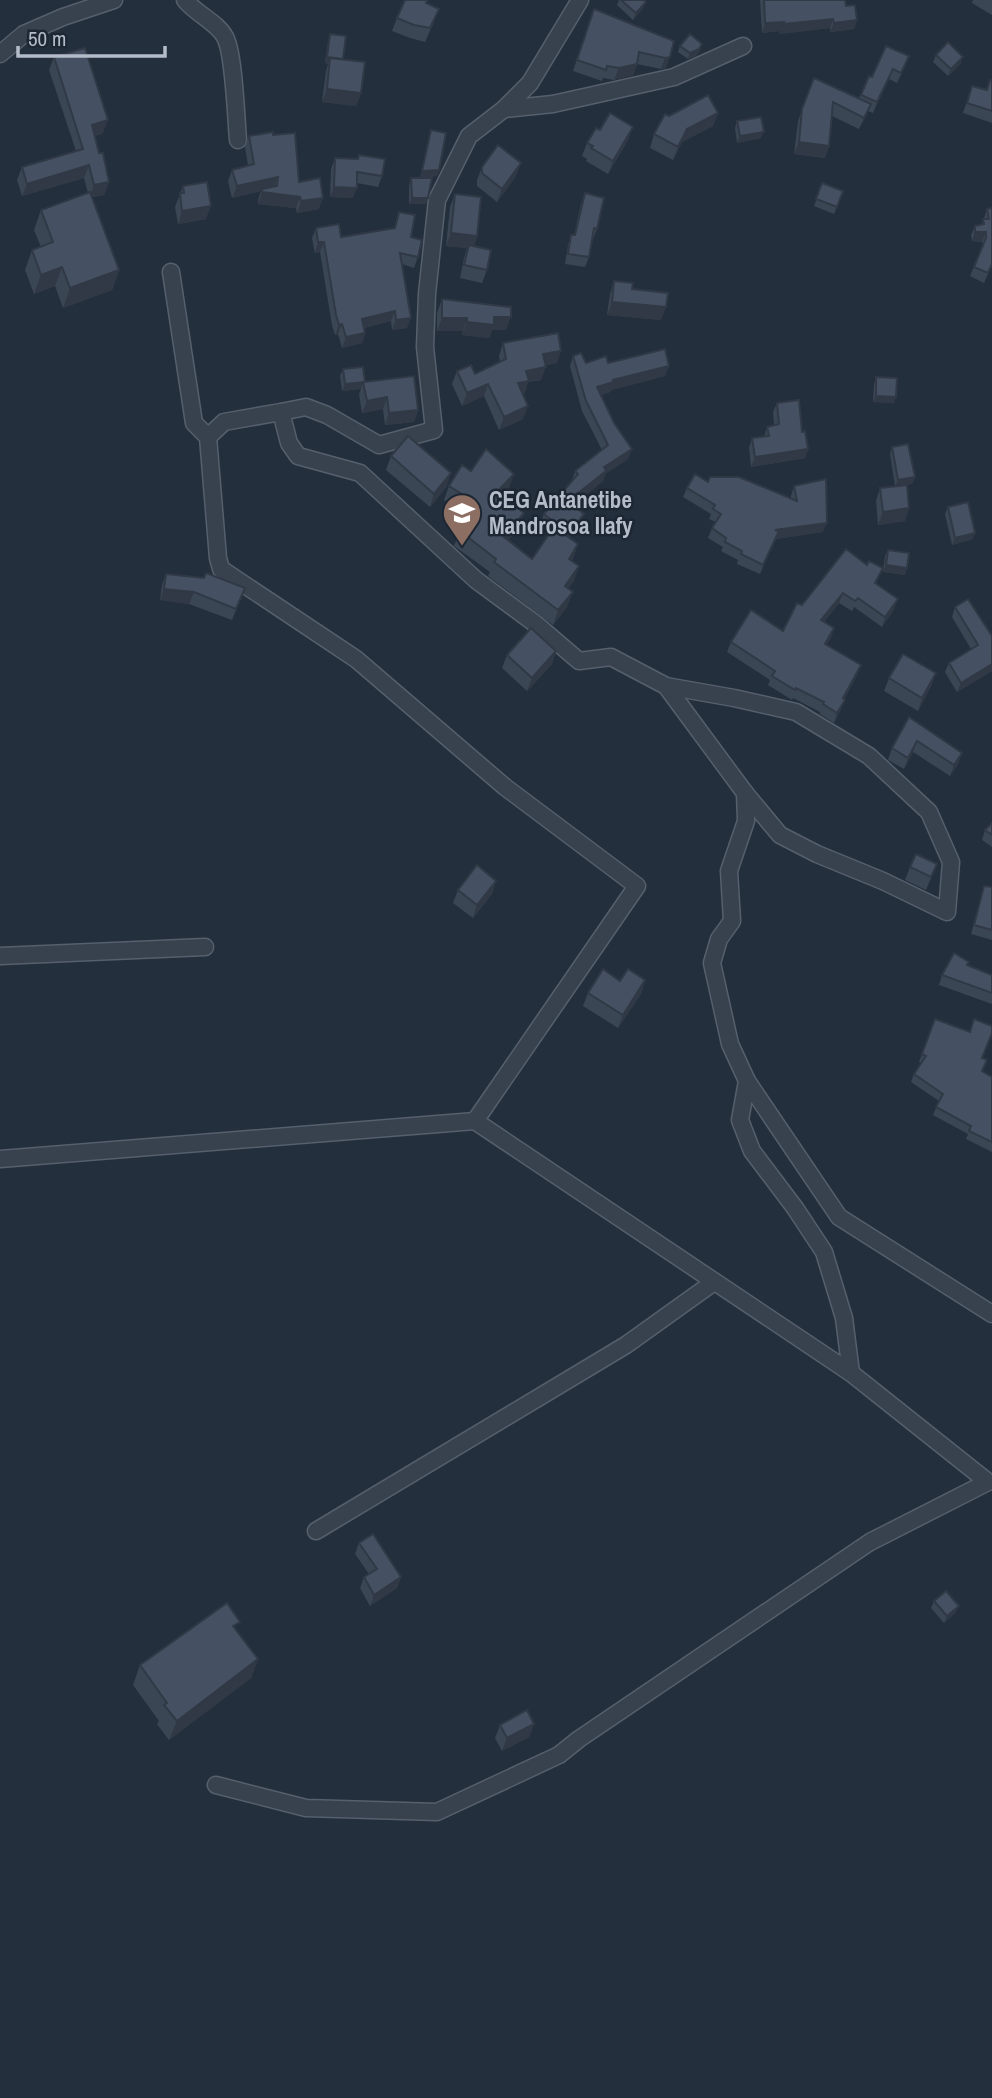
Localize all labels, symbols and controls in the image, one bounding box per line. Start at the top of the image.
scale bar [18,14,164,58]
text: 50 m [28,24,66,53]
place label: CEG Antanetibe Mandrosoa Ilafy [489,484,633,541]
school or university icon: CEG Antanetibe Mandrosoa Ilafy [441,492,483,547]

